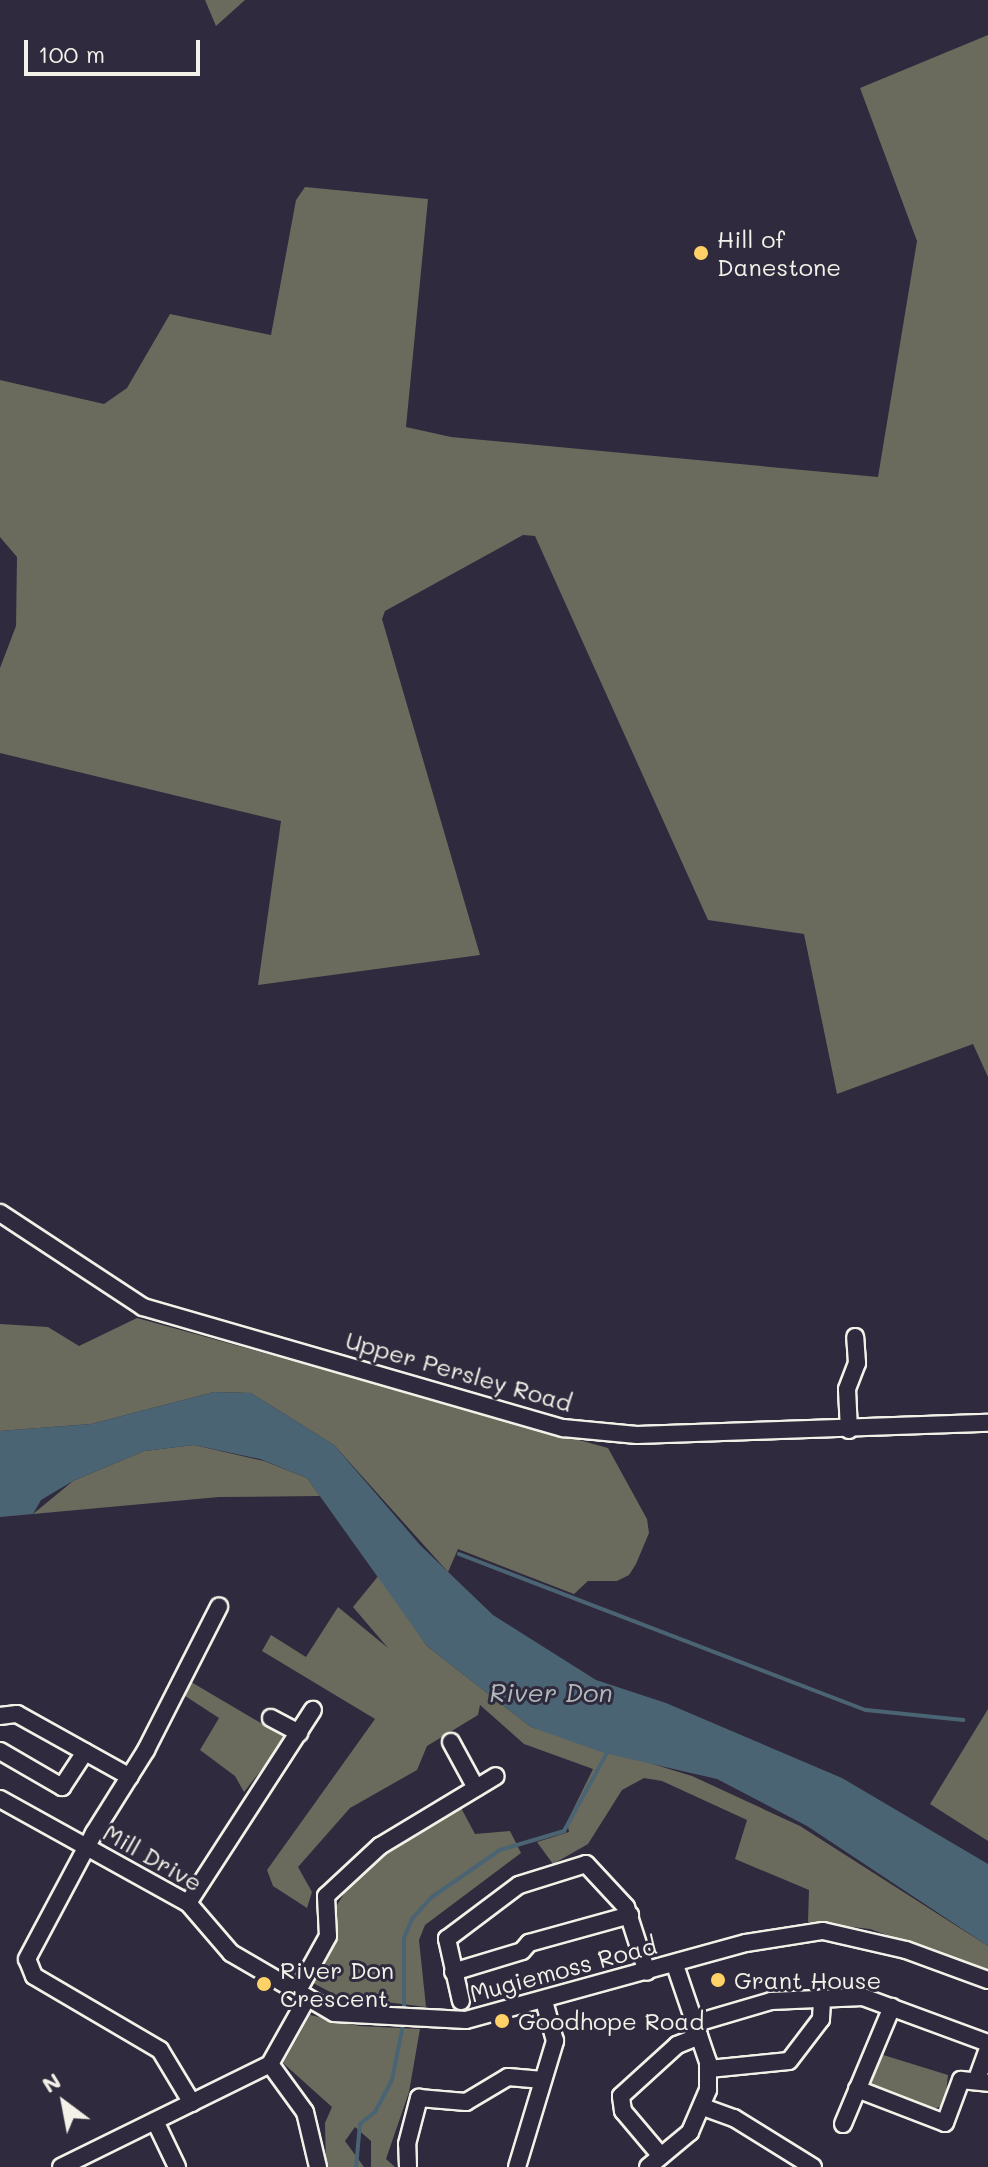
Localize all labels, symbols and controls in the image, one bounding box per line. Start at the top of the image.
scale bar [28,24,204,74]
text: 100 m [38,38,105,69]
place label: Hill of Danestone [717,225,841,281]
marker: Hill of Danestone [692,244,710,262]
street label: Upper Persley Road [342,1325,576,1417]
water label: River Don [489,1677,613,1709]
street label: Mill Drive [98,1817,208,1897]
street label: Mugiemoss Road [466,1930,660,2008]
place label: River Don Crescent [280,1956,394,2012]
place label: Grant House [734,1966,881,1994]
marker: Grant House [709,1971,727,1989]
marker: River Don Crescent [255,1975,273,1993]
place label: Goodhope Road [518,2007,704,2035]
marker: Goodhope Road [493,2012,511,2030]
north arrow [24,2063,104,2143]
text: N [36,2066,66,2099]

